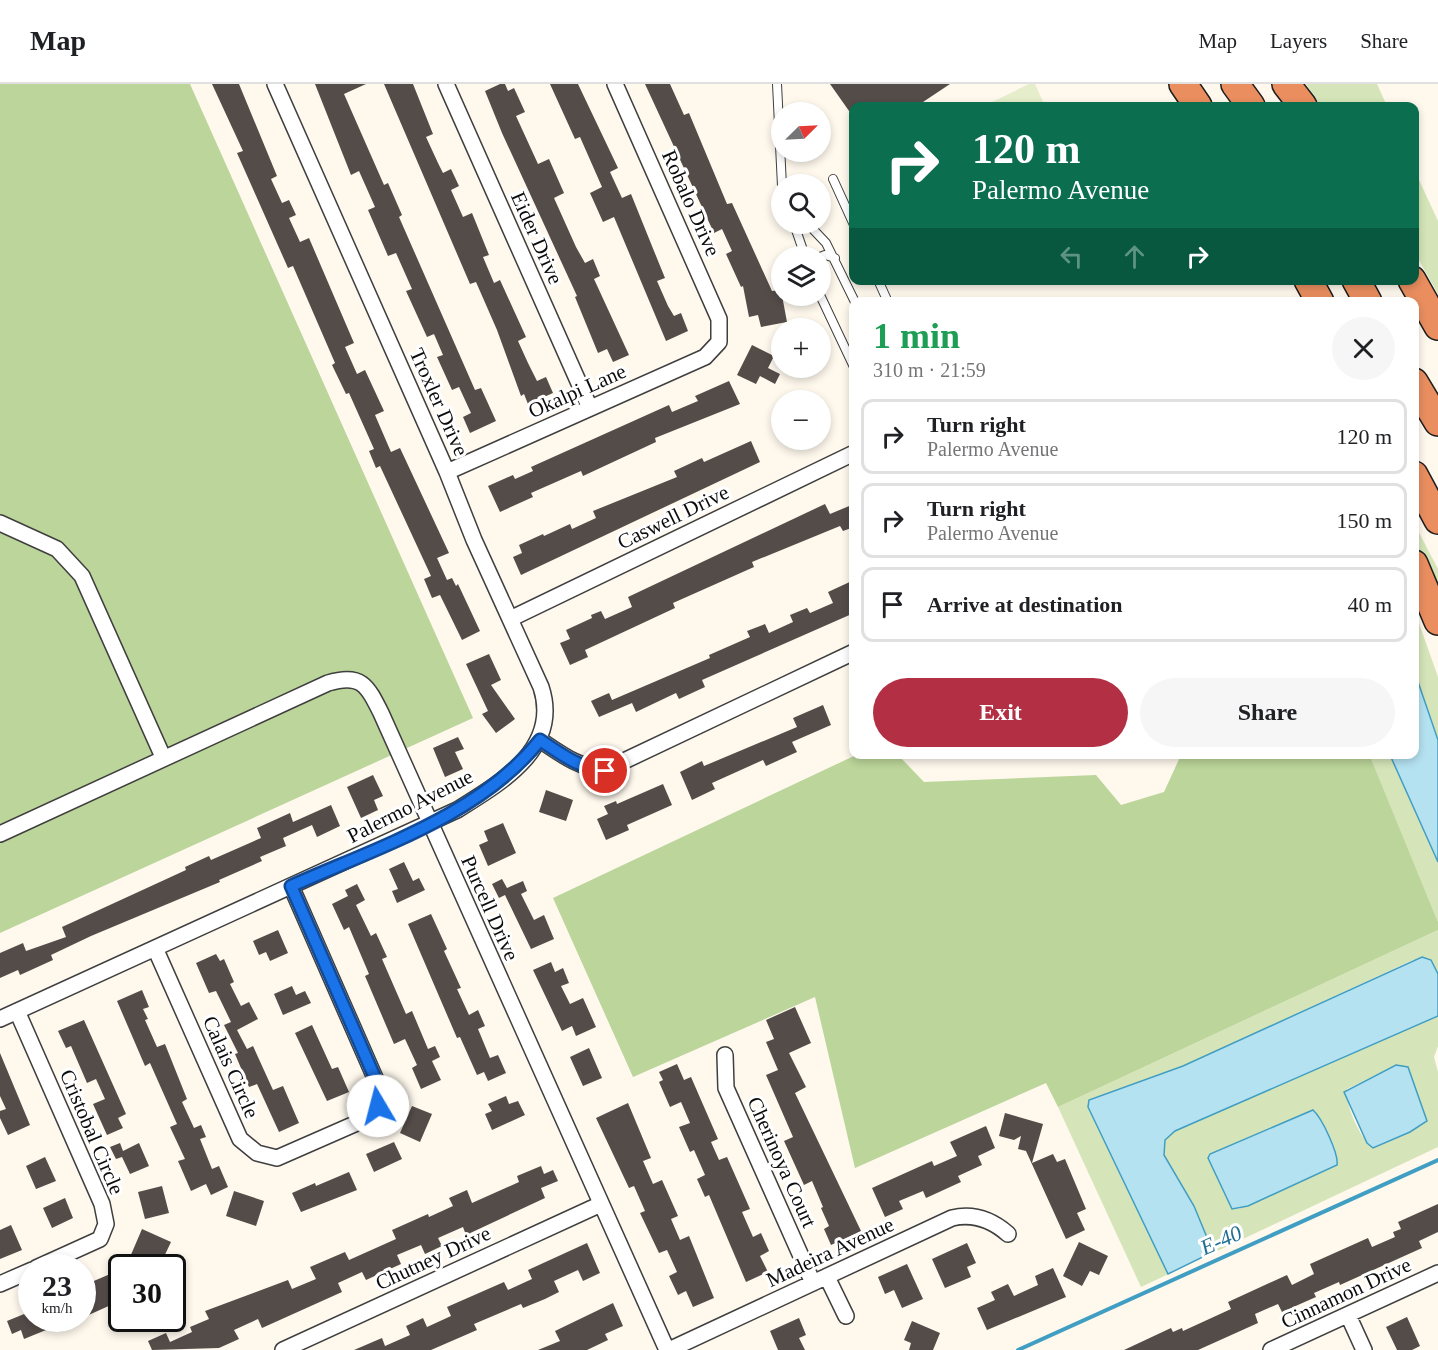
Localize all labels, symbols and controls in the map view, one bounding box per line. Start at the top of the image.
text: Map [30,25,86,56]
text: Map [1199,29,1237,53]
text: Layers [1270,29,1327,53]
text: Share [1360,29,1408,53]
north arrow [771,102,831,162]
map controls [771,102,831,450]
icon: right [873,126,951,204]
text: 120 m [972,126,1081,172]
street label: Robalo Drive [657,146,725,260]
button: search [771,174,831,234]
text: Palermo Avenue [972,175,1149,205]
street label: Eider Drive [506,188,568,288]
icon: left [1055,240,1088,273]
icon: ahead [1118,240,1151,273]
icon: right [1181,240,1214,273]
button: layers [771,246,831,306]
text: 1 min [873,316,960,356]
button: close [1332,317,1395,380]
button: + [771,318,831,378]
street label: Troxler Drive [405,344,473,460]
street label: Okalpi Lane [524,359,630,423]
text: 310 m · 21:59 [873,359,986,381]
button: − [771,390,831,450]
text: Turn right [927,412,1026,437]
icon: right [876,420,909,453]
text: 120 m [1336,424,1392,449]
text: Palermo Avenue [927,438,1058,460]
street label: Caswell Drive [613,480,733,554]
text: Turn right [927,496,1026,521]
icon: right [876,504,909,537]
text: 150 m [1336,508,1392,533]
text: Palermo Avenue [927,522,1058,544]
icon: arrive [876,588,909,621]
text: Arrive at destination [927,592,1123,617]
text: 40 m [1347,592,1392,617]
button: Exit [873,678,1128,747]
button: Share [1140,678,1395,747]
pin [579,745,630,796]
icon: arrive [588,754,621,787]
street label: Palermo Avenue [343,764,477,848]
street label: Purcell Drive [456,852,524,964]
street label: Calais Circle [198,1012,264,1122]
street label: Cristobal Circle [55,1066,129,1198]
position arrow [346,1074,410,1138]
street label: Cherinoya Court [742,1093,822,1231]
street label: Madeira Avenue [762,1212,898,1292]
water label: E-40 [1195,1220,1246,1261]
street label: Chutney Drive [372,1221,494,1295]
street label: Cinnamon Drive [1277,1252,1415,1334]
speed limit sign: 30 [108,1254,186,1332]
text: 23 [42,1269,72,1302]
text: km/h [42,1300,72,1316]

